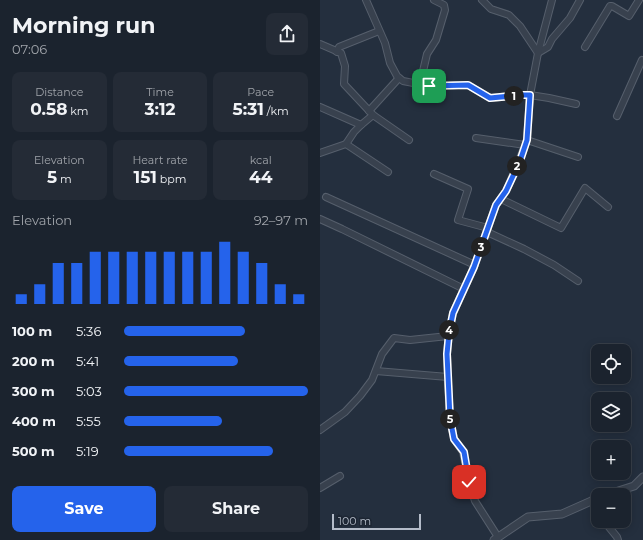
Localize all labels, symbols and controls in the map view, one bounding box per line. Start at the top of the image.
text: Morning run [12,12,155,39]
button: share [266,13,308,55]
text: 07:06 [12,41,47,57]
pin [412,69,446,103]
icon: arrive [418,75,440,97]
text: Distance [35,85,83,99]
text: Time [146,85,174,99]
text: Pace [247,85,274,99]
pin: 1 [504,86,524,106]
text: 1 [512,89,516,103]
text: 0.58 [30,99,67,119]
text: 3:12 [144,99,176,119]
text: 5:31 [233,99,264,119]
text: km [67,104,88,118]
text: /km [264,104,289,118]
text: Elevation [34,153,85,167]
text: Heart rate [132,153,188,167]
text: kcal [250,153,272,167]
pin: 2 [507,156,527,176]
text: 2 [514,159,520,173]
text: 5 [47,167,57,187]
text: 151 [134,167,157,187]
text: 44 [249,167,272,187]
text: m [57,172,72,186]
text: bpm [157,172,186,186]
text: Elevation [12,212,72,228]
text: 92–97 m [254,212,308,228]
pin: 3 [471,237,491,257]
text: 3 [478,240,484,254]
pin: 4 [439,320,459,340]
text: 100 m [12,323,52,339]
text: 5:36 [76,323,101,339]
text: 4 [445,323,453,337]
map controls [591,344,631,528]
button: locate [591,344,631,384]
text: 200 m [12,353,55,369]
text: 5:41 [76,353,99,369]
text: 300 m [12,383,55,399]
text: 5:03 [76,383,102,399]
button: layers [591,392,631,432]
pin: 5 [440,409,460,429]
text: 5 [447,412,453,426]
text: 400 m [12,413,56,429]
text: 5:55 [76,413,101,429]
button: + [591,440,631,480]
text: 500 m [12,443,55,459]
text: 5:19 [76,443,99,459]
pin [452,465,486,499]
icon: check [458,471,480,493]
button: Save [12,486,156,532]
button: Share [164,486,308,532]
button: − [591,488,631,528]
scale bar [332,512,421,531]
text: 100 m [338,514,371,528]

